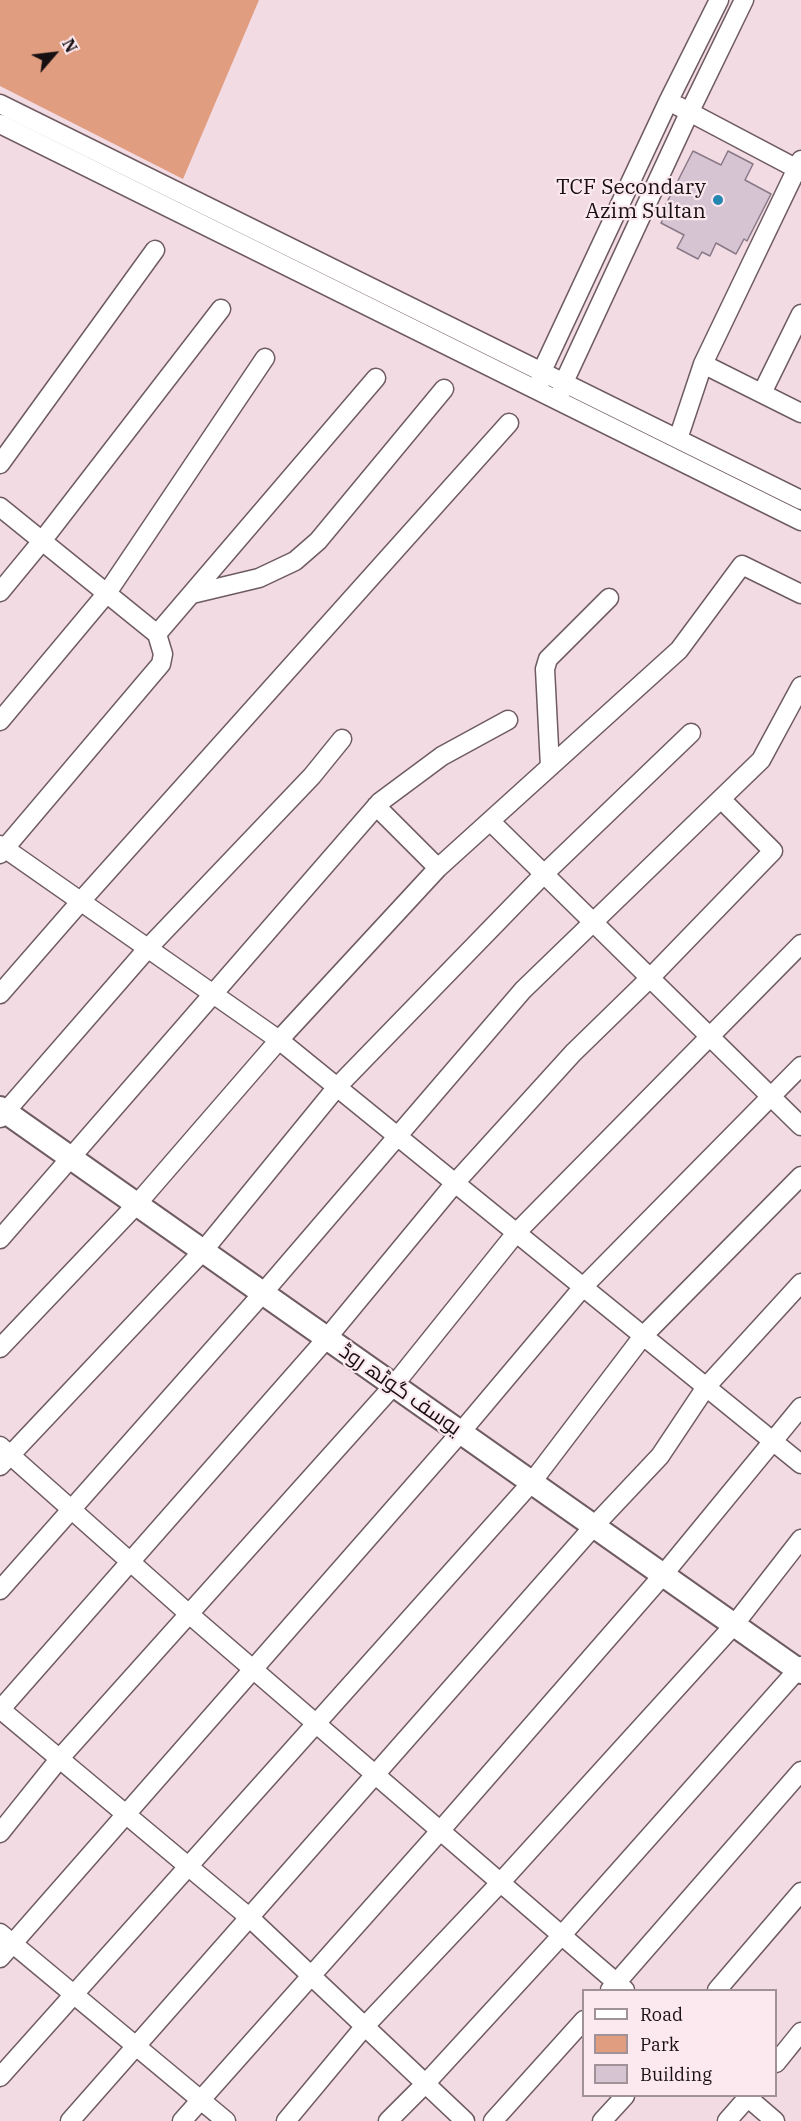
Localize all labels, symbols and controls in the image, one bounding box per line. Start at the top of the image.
north arrow [24,24,84,84]
text: N [58,35,82,56]
place label: TCF Secondary Azim Sultan [556,175,706,225]
marker: TCF Secondary Azim Sultan [711,193,725,207]
street label: یوسف گوٹھ روڈ [334,1339,466,1441]
legend [582,1989,777,2097]
text: Road [640,2003,683,2026]
text: Park [640,2033,679,2056]
text: Building [640,2063,712,2086]

